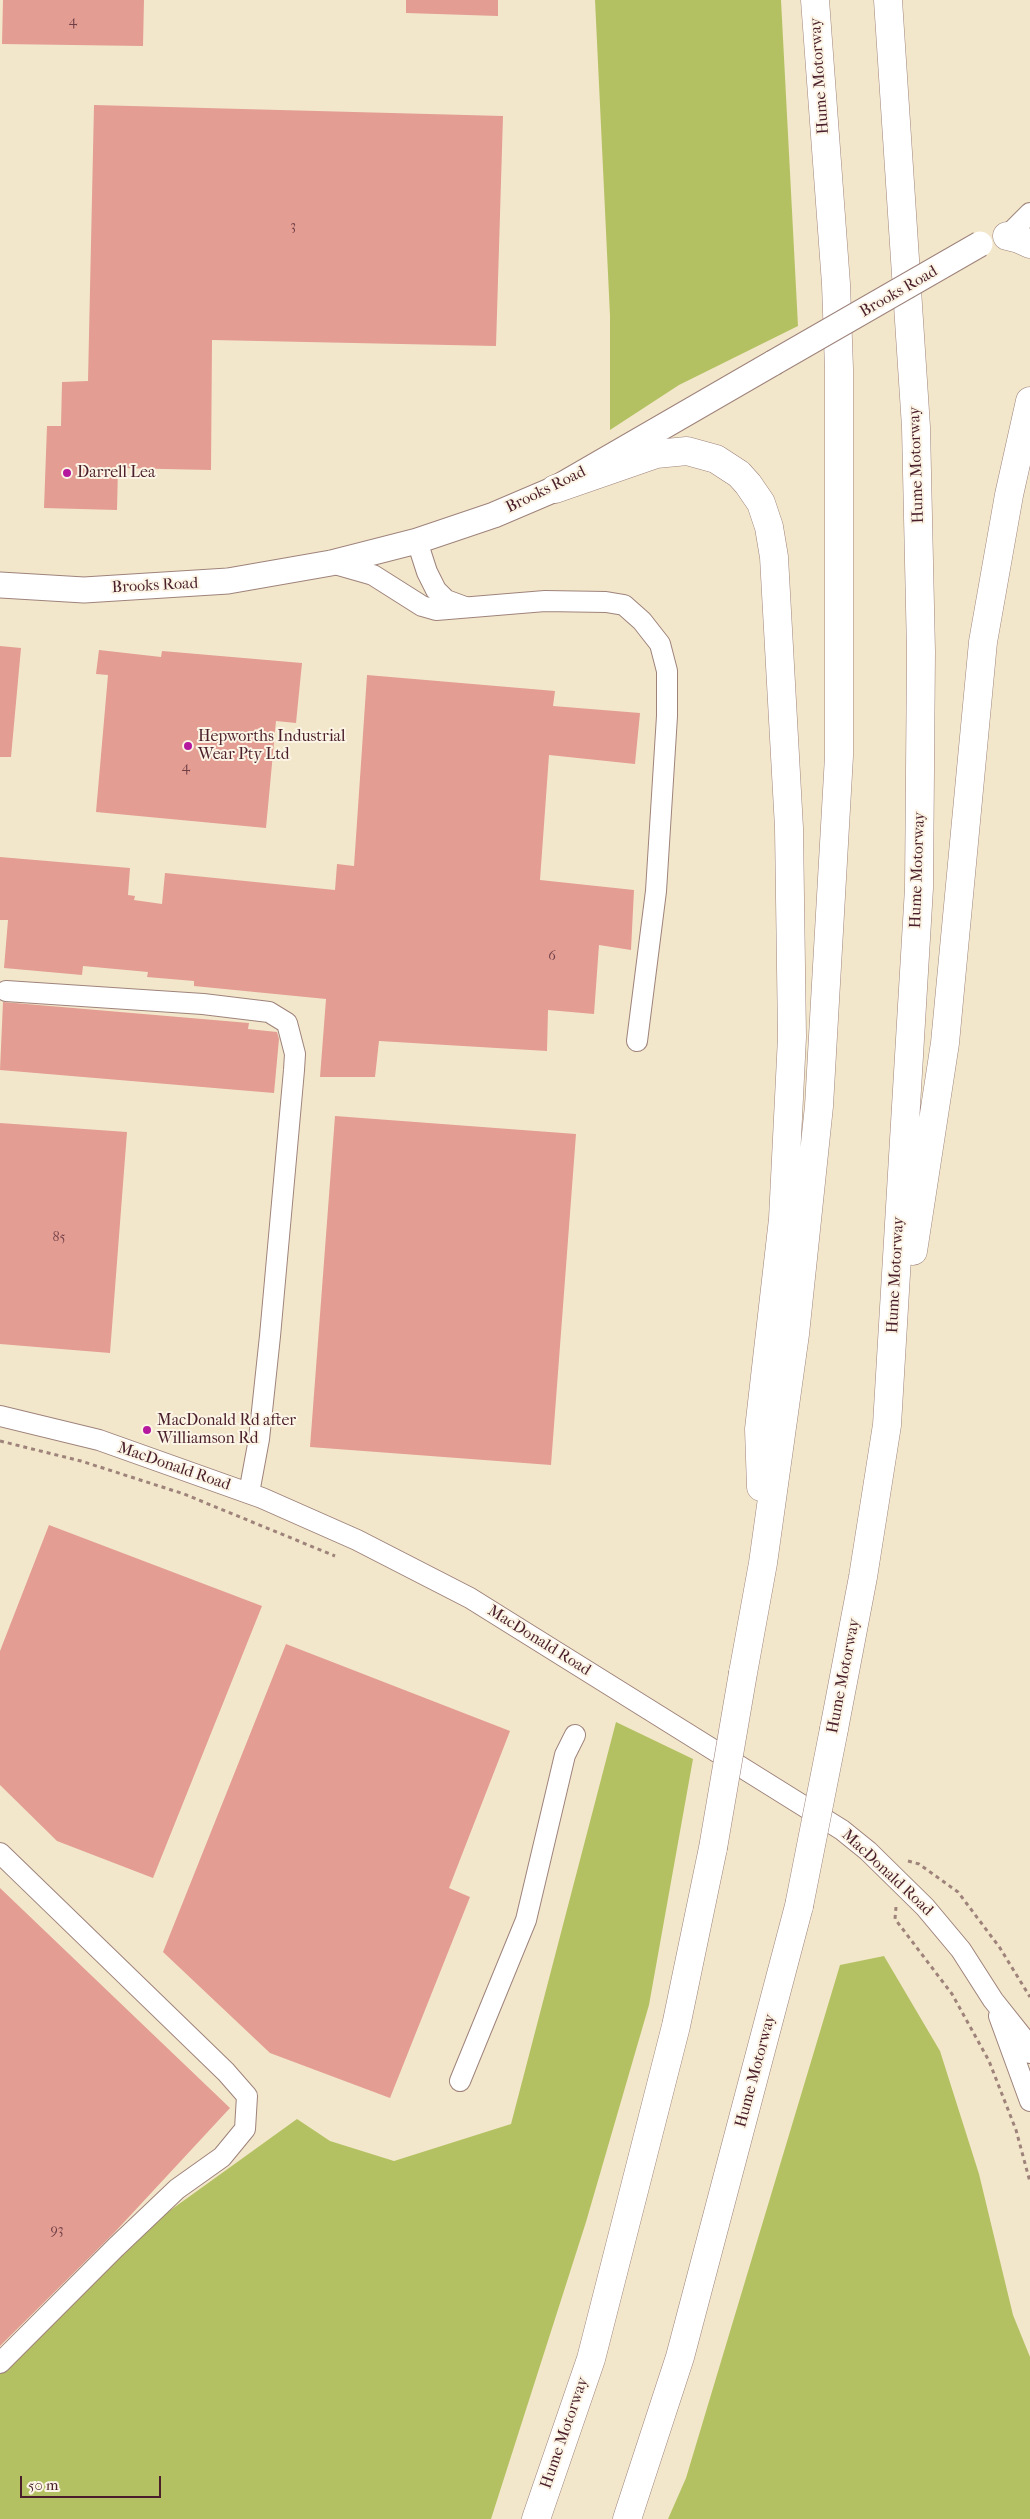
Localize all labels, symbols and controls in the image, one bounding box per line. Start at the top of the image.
house number: 4 [69,14,77,30]
street label: Hume Motorway [806,17,834,135]
house number: 3 [290,219,296,235]
street label: Brooks Road [857,262,941,322]
street label: Hume Motorway [905,406,929,524]
street label: Brooks Road [503,462,589,518]
place label: Darrell Lea [77,463,155,483]
marker: Darrell Lea [61,467,73,479]
street label: Brooks Road [111,574,199,598]
place label: Hepworths Industrial Wear Pty Ltd [198,727,345,765]
marker: Hepworths Industrial Wear Pty Ltd [182,740,194,752]
house number: 4 [182,760,190,776]
street label: Hume Motorway [906,811,930,929]
house number: 6 [548,949,556,965]
street label: Hume Motorway [883,1216,909,1334]
house number: 85 [52,1230,66,1246]
place label: MacDonald Rd after Williamson Rd [157,1411,296,1449]
marker: MacDonald Rd after Williamson Rd [141,1424,153,1436]
street label: MacDonald Road [115,1439,233,1495]
street label: MacDonald Road [484,1602,594,1680]
street label: Hume Motorway [823,1617,865,1735]
street label: MacDonald Road [837,1826,937,1920]
street label: Hume Motorway [732,2012,780,2130]
house number: 93 [50,2223,64,2239]
street label: Hume Motorway [537,2375,593,2491]
scale bar [22,2466,164,2498]
text: 50 m [28,2476,58,2494]

